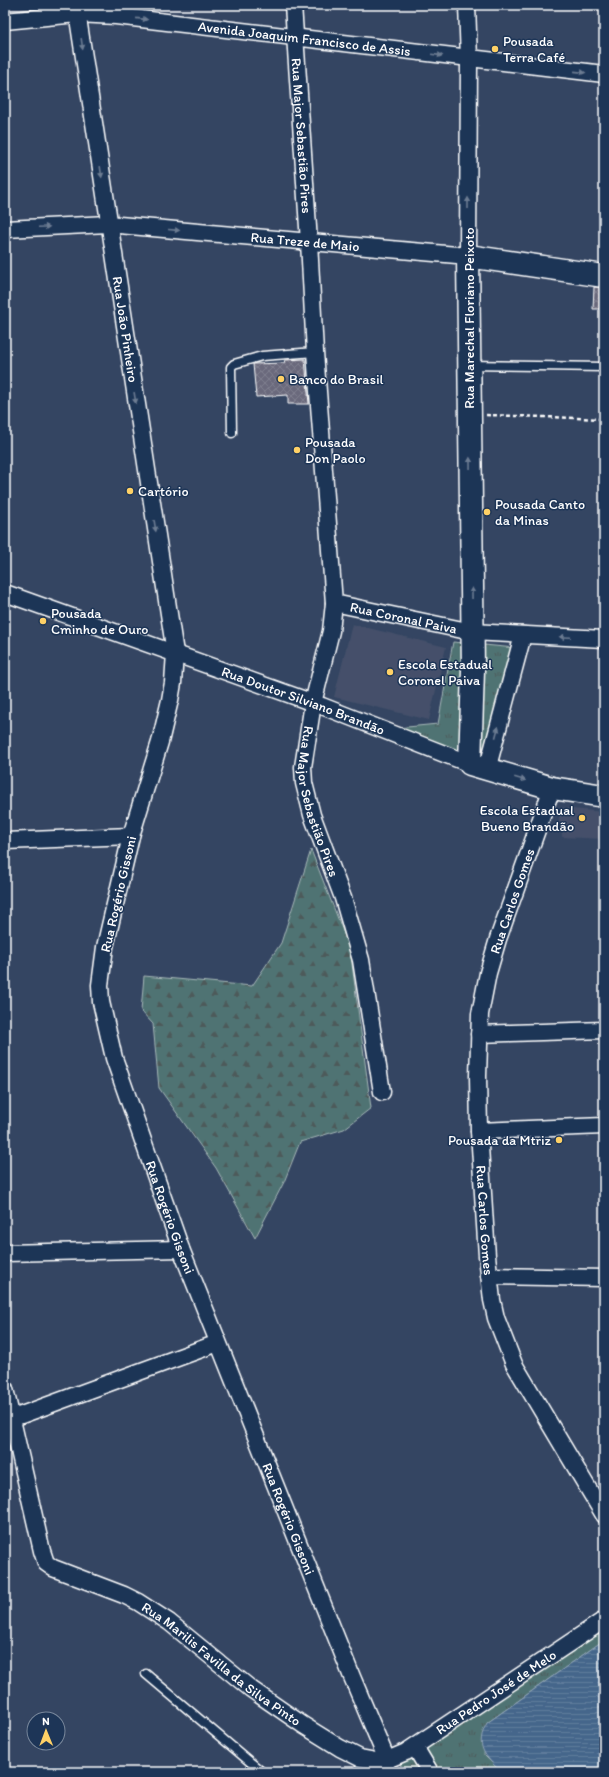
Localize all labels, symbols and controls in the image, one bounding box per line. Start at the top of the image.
one-way arrow [135,16,148,22]
street label: Avenida Joaquim Francisco de Assis [197,18,412,60]
place label: Pousada Terra Café [503,33,566,66]
one-way arrow [79,37,85,50]
marker: Pousada Terra Café [490,44,500,54]
one-way arrow [431,52,443,58]
street label: Rua Major Sebastião Pires [288,57,315,214]
one-way arrow [574,68,586,75]
one-way arrow [98,166,104,178]
one-way arrow [465,196,471,209]
one-way arrow [38,224,50,231]
one-way arrow [168,227,180,233]
street label: Rua Marechal Floriano Peixoto [461,227,478,409]
street label: Rua Treze de Maio [250,229,360,255]
street label: Rua João Pinheiro [109,275,142,384]
place label: Banco do Brasil [289,371,383,388]
marker: Banco do Brasil [276,374,286,384]
one-way arrow [132,391,138,404]
place label: Pousada Don Paolo [305,434,366,467]
marker: Pousada Don Paolo [292,445,302,455]
one-way arrow [467,456,473,469]
place label: Cartório [138,483,189,500]
marker: Cartório [125,486,135,496]
place label: Pousada Canto da Minas [495,496,585,529]
marker: Pousada Canto da Minas [482,507,492,517]
one-way arrow [152,520,158,532]
one-way arrow [469,586,475,599]
street label: Rua Coronal Paiva [348,599,459,638]
place label: Pousada Cminho de Ouro [51,605,148,638]
marker: Pousada Cminho de Ouro [38,616,48,626]
one-way arrow [559,634,571,641]
place label: Escola Estadual Coronel Paiva [398,656,492,689]
street label: Rua Doutor Silviano Brandão [219,663,387,739]
marker: Escola Estadual Coronel Paiva [385,667,395,677]
street label: Rua Major Sebastião Pires [293,725,342,879]
one-way arrow [495,726,501,738]
one-way arrow [515,776,527,782]
place label: Escola Estadual Bueno Brandão [480,802,574,835]
marker: Escola Estadual Bueno Brandão [577,813,587,823]
street label: Rua Rogério Gissoni [97,834,140,954]
street label: Rua Carlos Gomes [487,846,538,956]
place label: Pousada da Mtriz [448,1132,551,1149]
marker: Pousada da Mtriz [554,1135,564,1145]
street label: Rua Rogério Gissoni [142,1158,198,1276]
street label: Rua Carlos Gomes [472,1165,497,1276]
street label: Rua Rogério Gissoni [258,1460,318,1577]
street label: Rua Marilis Favilla da Silva Pinto [138,1599,304,1730]
street label: Rua Pedro José de Melo [433,1646,560,1739]
north arrow [26,1711,66,1751]
text: N [42,1715,50,1728]

